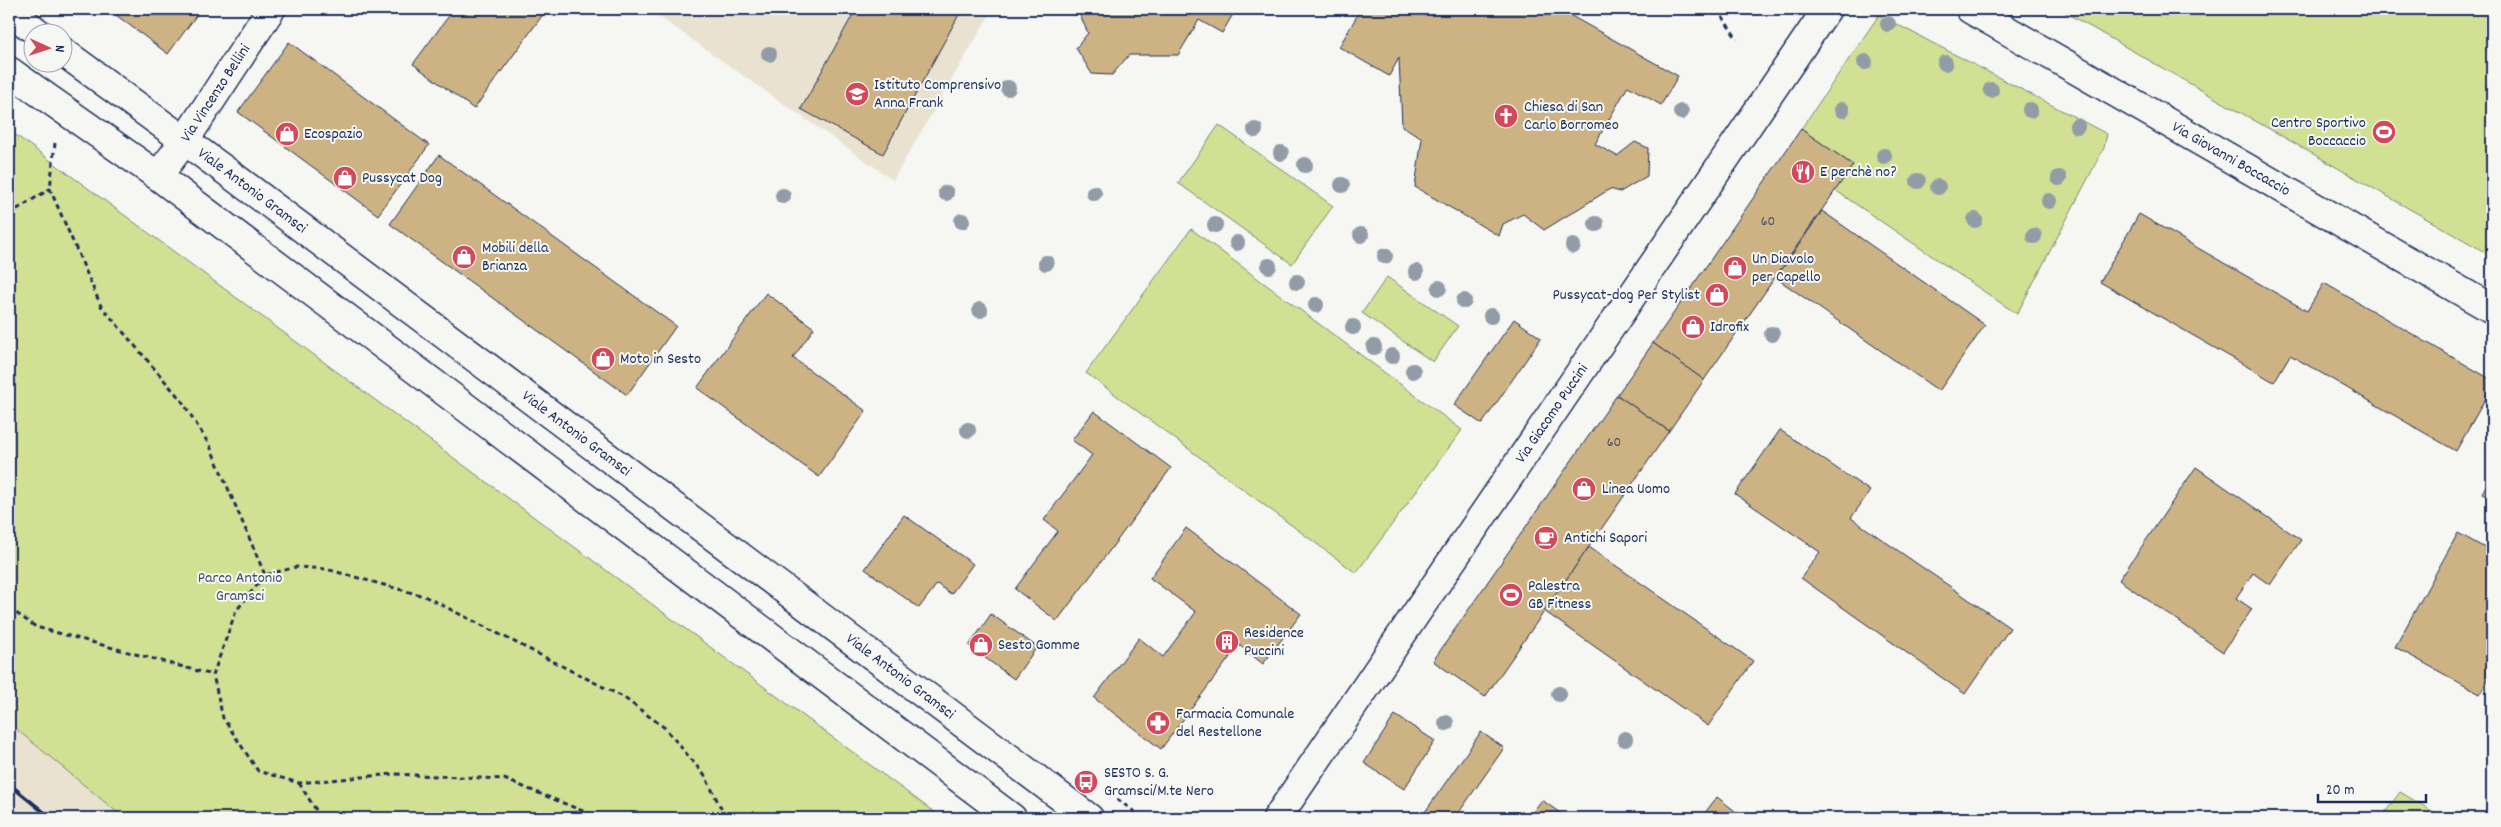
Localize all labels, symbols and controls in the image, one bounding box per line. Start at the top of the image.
north arrow [22,22,72,72]
street label: Via Vincenzo Bellini [175,40,256,147]
text: N [49,45,69,53]
place label: Istituto Comprensivo Anna Frank [874,74,1001,115]
school or university icon: Istituto Comprensivo Anna Frank [844,81,870,107]
place label: Chiesa di San Carlo Borromeo [1524,96,1619,137]
church icon: Chiesa di San Carlo Borromeo [1493,103,1519,129]
place label: Centro Sportivo Boccaccio [2271,112,2366,153]
street label: Via Giovanni Boccaccio [2167,116,2295,202]
sports icon: Centro Sportivo Boccaccio [2371,119,2397,145]
shop icon: Ecospazio [274,121,300,147]
place label: Ecospazio [304,123,363,146]
street label: Viale Antonio Gramsci [193,142,312,239]
restaurant icon: E perchè no? [1790,159,1816,185]
place label: E perchè no? [1820,161,1897,184]
shop icon: Pussycat Dog [332,165,358,191]
place label: Pussycat Dog [362,167,442,190]
house number: 60 [1761,212,1775,232]
place label: Mobili della Brianza [482,237,549,278]
shop icon: Mobili della Brianza [451,244,477,270]
place label: Un Diavolo per Capello [1752,248,1821,289]
shop icon: Un Diavolo per Capello [1722,255,1748,281]
shop icon: Pussycat-dog Per Stylist [1704,282,1730,308]
place label: Pussycat-dog Per Stylist [1553,284,1700,307]
shop icon: Idrofix [1680,314,1706,340]
place label: Idrofix [1710,316,1749,339]
shop icon: Moto in Sesto [590,346,616,372]
place label: Moto in Sesto [620,348,701,371]
street label: Via Giacomo Puccini [1510,359,1594,468]
street label: Viale Antonio Gramsci [517,385,636,482]
house number: 60 [1607,433,1621,453]
shop icon: Linea Uomo [1571,476,1597,502]
place label: Linea Uomo [1602,478,1670,501]
cafe icon: Antichi Sapori [1533,525,1559,551]
place label: Antichi Sapori [1564,527,1647,550]
park label: Parco Antonio Gramsci [198,567,282,608]
place label: Palestra GB Fitness [1528,575,1591,616]
sports icon: Palestra GB Fitness [1498,582,1524,608]
place label: Residence Puccini [1244,622,1304,663]
street label: Viale Antonio Gramsci [841,628,960,725]
building icon: Residence Puccini [1214,629,1240,655]
shop icon: Sesto Gomme [968,632,994,658]
place label: Sesto Gomme [998,634,1080,657]
place label: Farmacia Comunale del Restellone [1176,703,1294,744]
pharmacy icon: Farmacia Comunale del Restellone [1145,710,1171,736]
place label: SESTO S. G. Gramsci/M.te Nero [1104,762,1214,803]
bus stop icon: SESTO S. G. Gramsci/M.te Nero [1073,769,1099,795]
scale bar [2318,772,2426,804]
text: 20 m [2326,780,2354,802]

